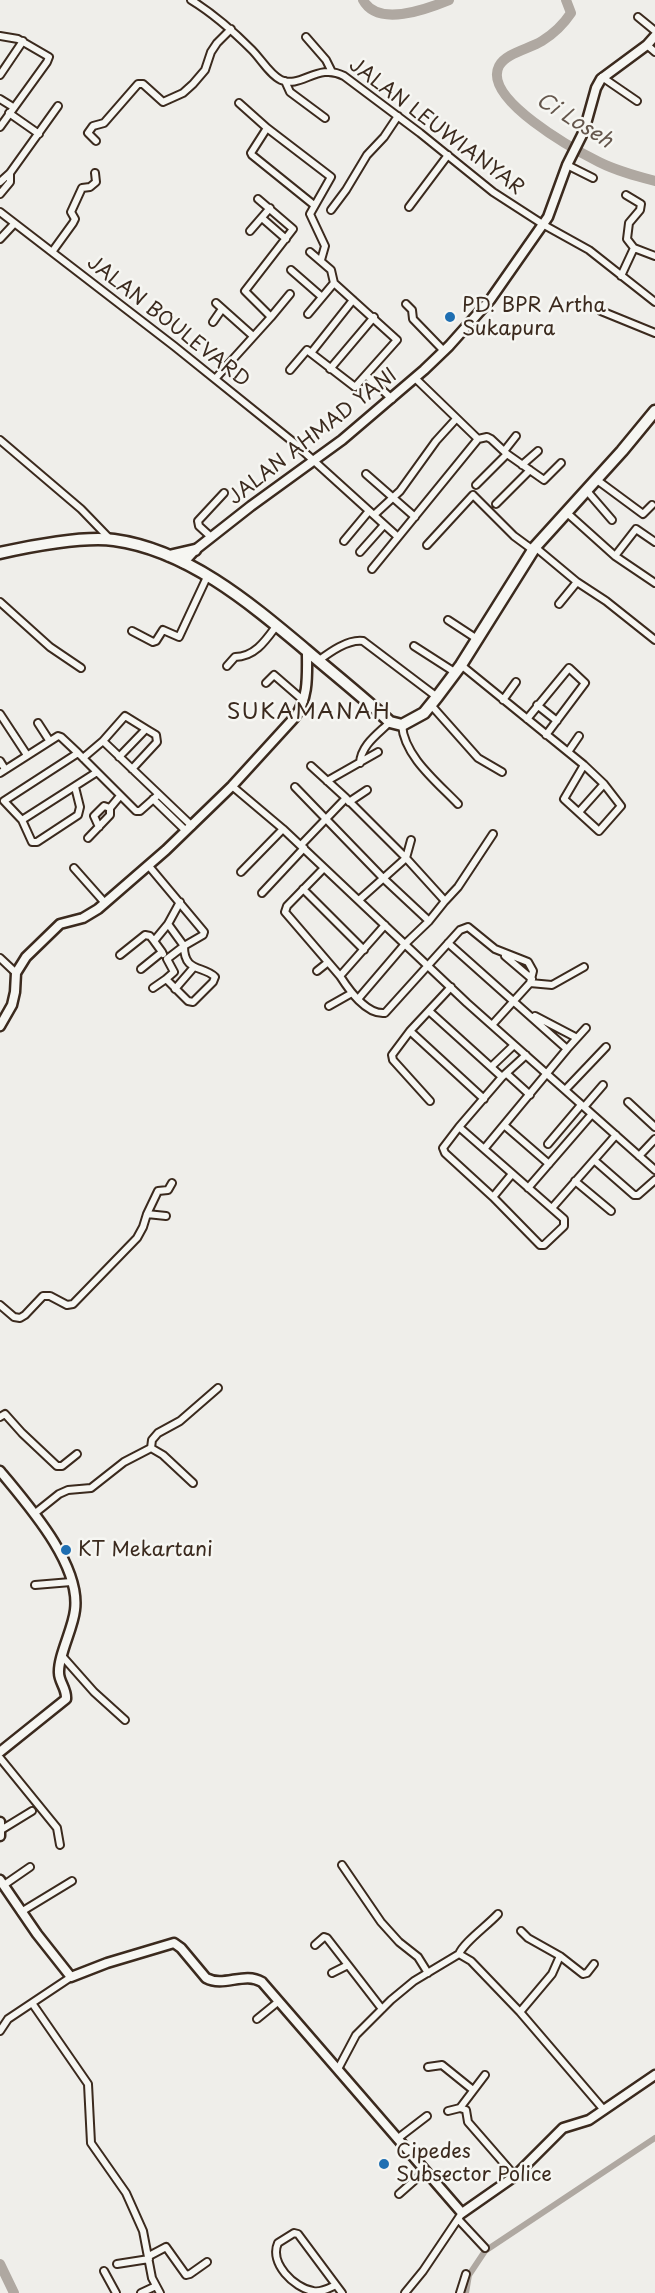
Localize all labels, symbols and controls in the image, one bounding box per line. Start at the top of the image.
street label: JALAN LEUWIANYAR [344,53,528,201]
water label: Ci Loseh [531,88,617,154]
street label: JALAN BOULEVARD [82,251,254,393]
place label: PD. BPR Artha Sukapura [462,294,606,341]
marker: PD. BPR Artha Sukapura [443,310,457,324]
street label: JALAN AHMAD YANI [224,364,402,510]
district label: SUKAMANAH [226,700,392,726]
place label: KT Mekartani [78,1538,213,1562]
marker: KT Mekartani [59,1543,73,1557]
place label: Cipedes Subsector Police [396,2140,552,2187]
marker: Cipedes Subsector Police [377,2157,391,2171]

